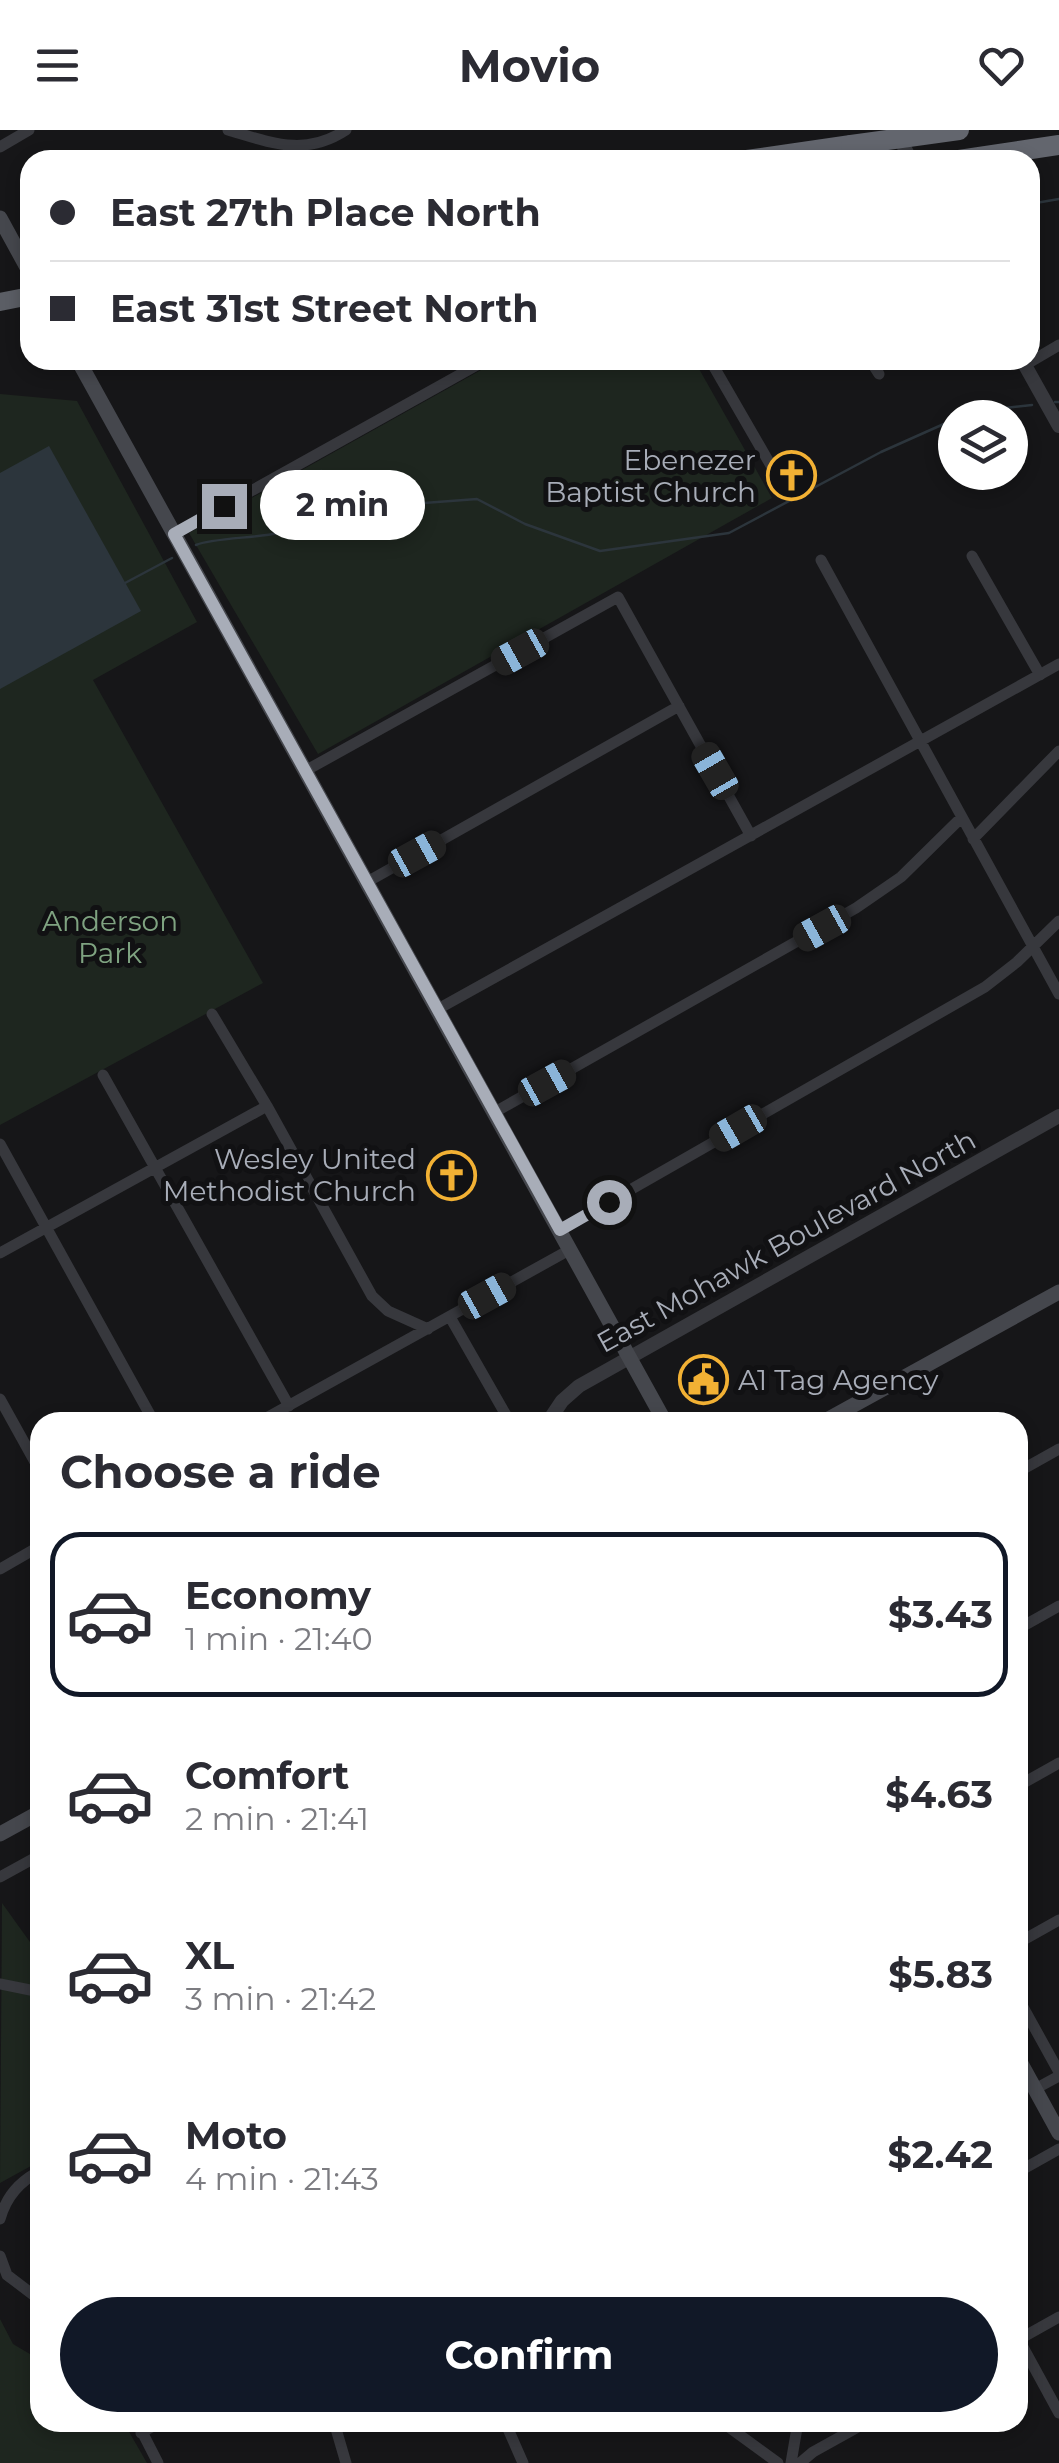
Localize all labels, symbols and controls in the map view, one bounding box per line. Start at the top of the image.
icon: menu [30,38,85,93]
text: Movio [459,38,600,93]
icon: heart [974,38,1029,93]
text: East 27th Place North [110,189,541,236]
text: East 31st Street North [110,285,539,332]
map controls [938,400,1028,490]
button: layers [938,400,1028,490]
place label: Ebenezer Baptist Church [545,443,756,509]
church icon: Ebenezer Baptist Church [765,450,817,502]
callout: 2 min [259,471,424,541]
route end [202,484,247,529]
text: 2 min [296,485,389,524]
car [486,624,554,680]
car [687,738,743,804]
car [383,826,451,882]
car [788,900,856,956]
park label: Anderson Park [42,904,178,970]
car [513,1055,581,1111]
car [705,1100,771,1156]
street label: East Mohawk Boulevard North [591,1122,981,1360]
place label: Wesley United Methodist Church [163,1142,416,1208]
church icon: Wesley United Methodist Church [425,1149,477,1201]
route start [587,1180,632,1225]
car [453,1268,521,1324]
public building icon: A1 Tag Agency [677,1354,729,1406]
place label: A1 Tag Agency [738,1363,939,1397]
text: Choose a ride [60,1444,381,1499]
icon: car [65,1570,155,1660]
text: Economy [185,1572,371,1619]
text: $3.43 [888,1591,993,1638]
text: 1 min · 21:40 [185,1619,373,1658]
icon: car [65,1750,155,1840]
text: Comfort [185,1752,349,1799]
text: $4.63 [885,1771,993,1818]
text: 2 min · 21:41 [185,1799,369,1838]
icon: car [65,1930,155,2020]
text: XL [185,1932,234,1979]
text: $5.83 [888,1951,993,1998]
text: 3 min · 21:42 [185,1979,376,2018]
icon: car [65,2110,155,2200]
text: Moto [185,2112,287,2159]
text: $2.42 [887,2131,993,2178]
text: 4 min · 21:43 [185,2159,379,2198]
button: Confirm [60,2297,998,2412]

